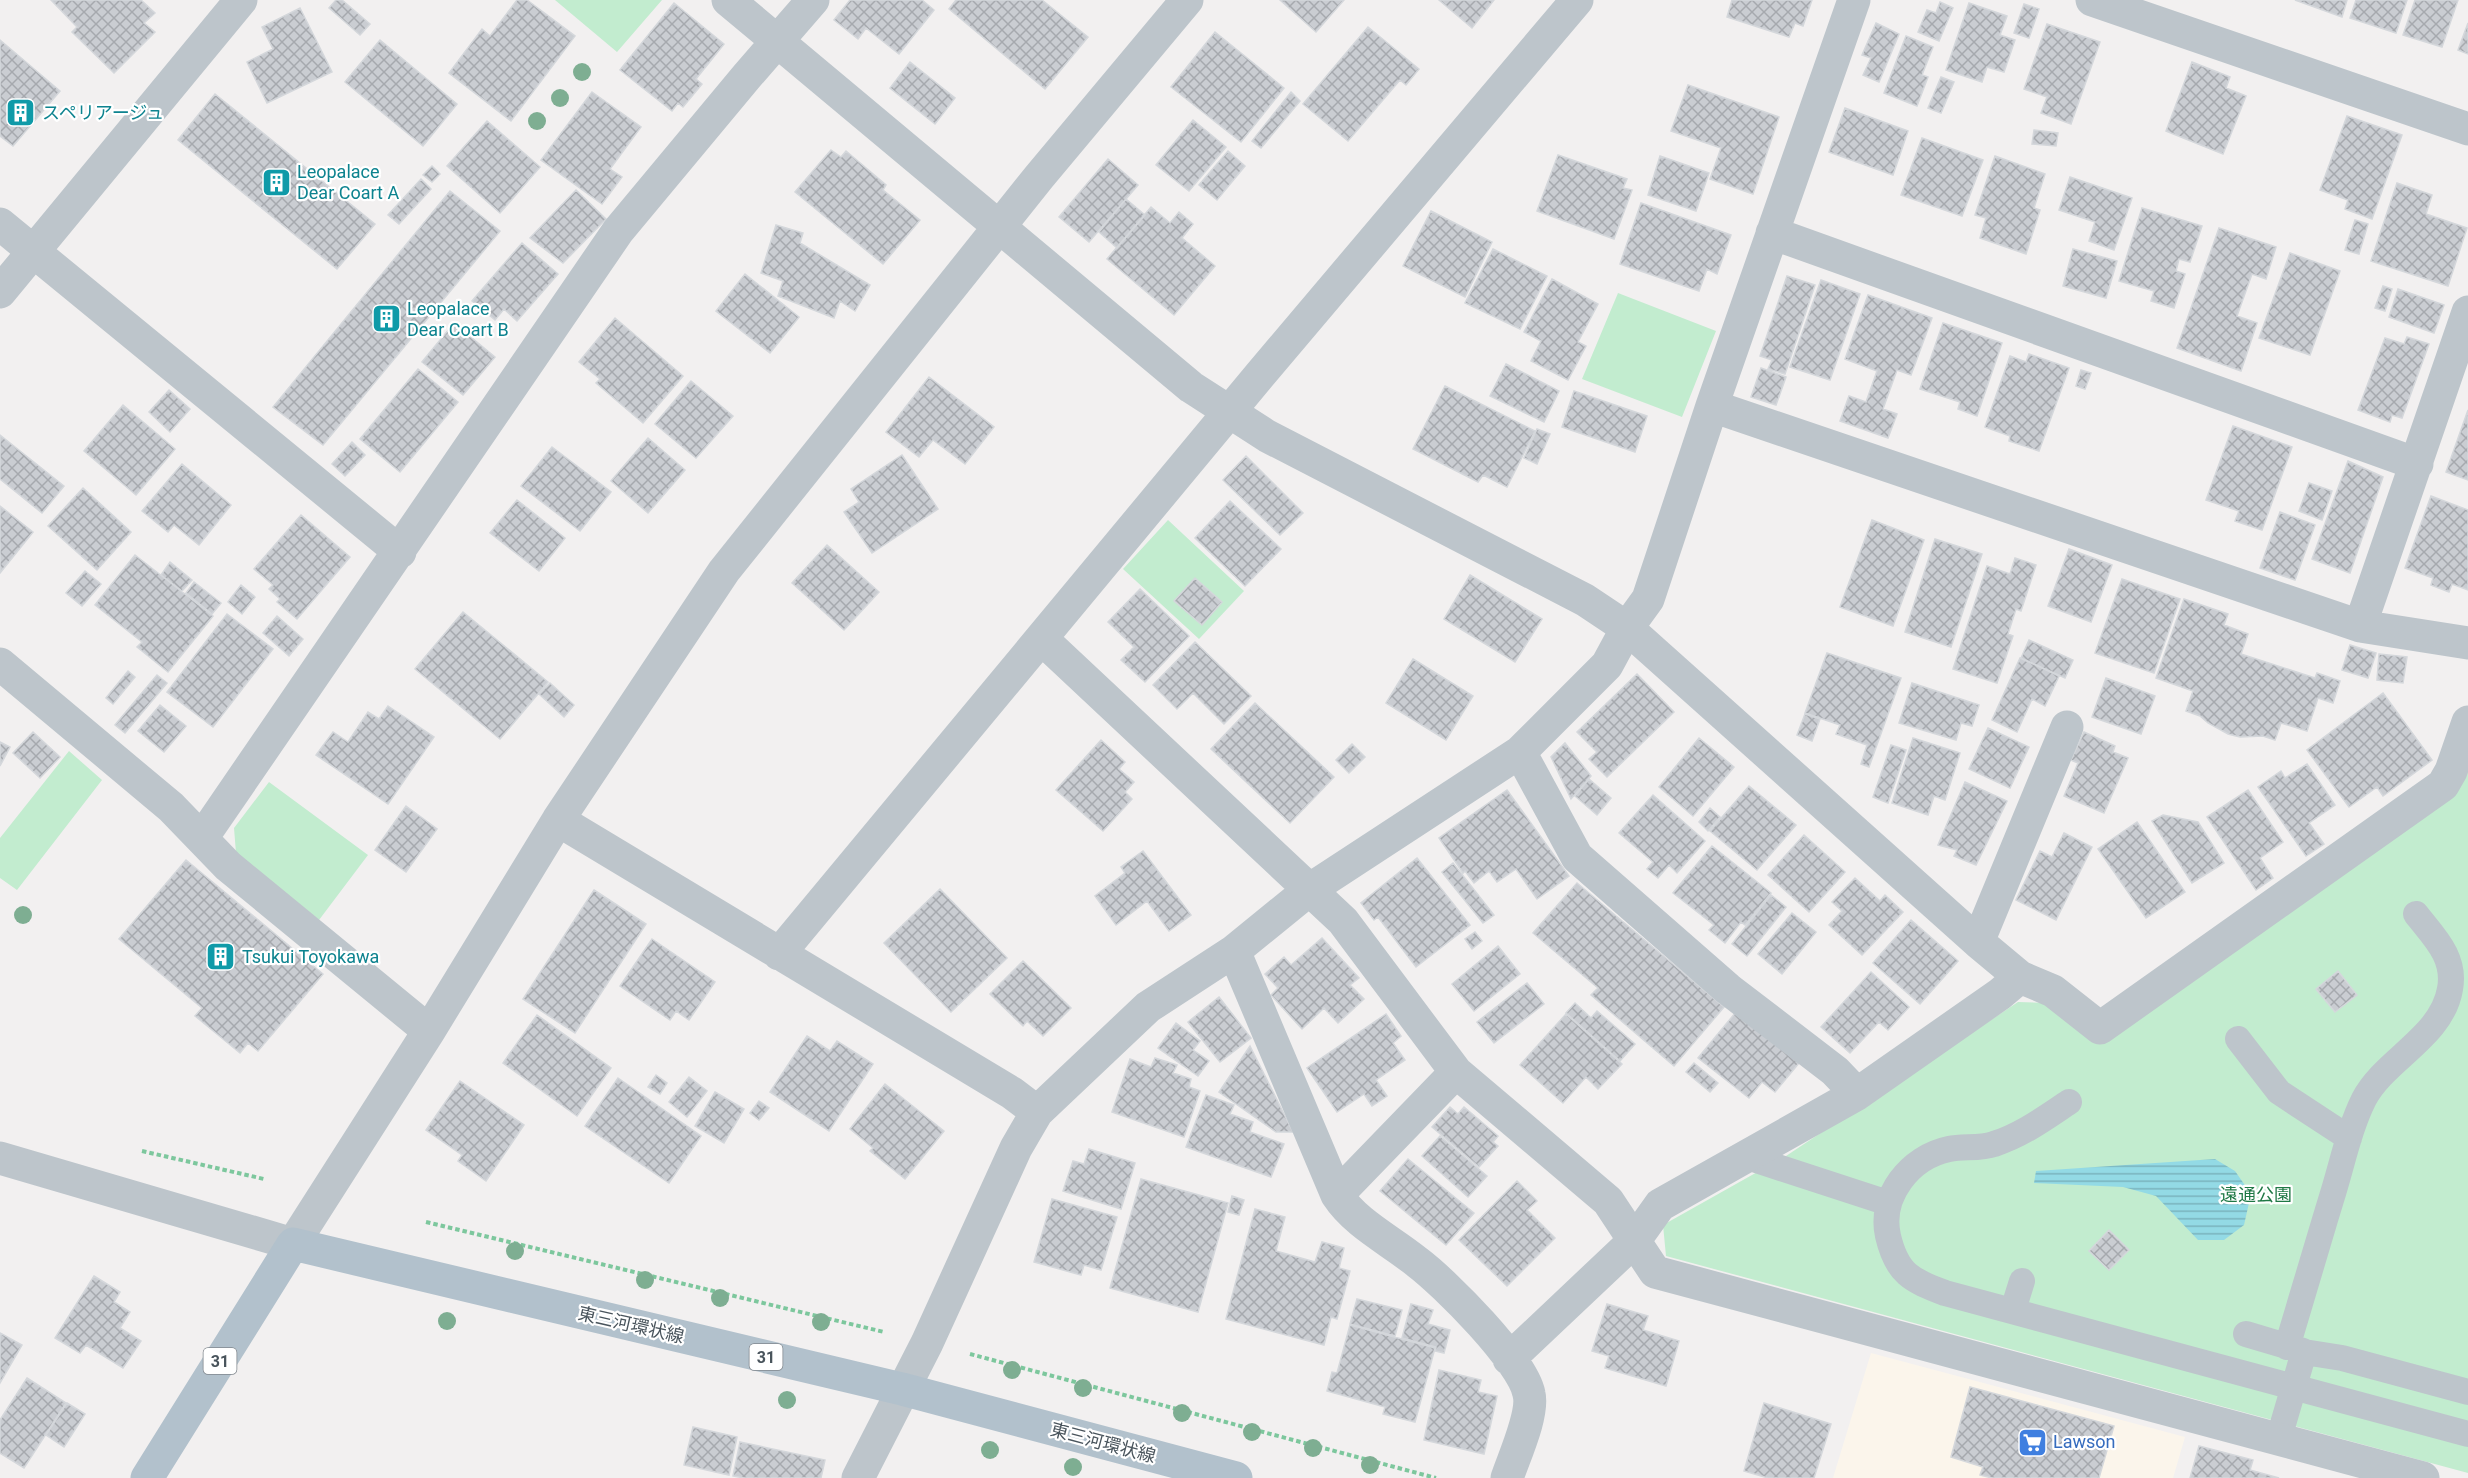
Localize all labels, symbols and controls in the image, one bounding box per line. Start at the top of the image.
building icon: スペリアージュ [5,97,37,129]
place label: スペリアージュ [42,102,164,123]
place label: Leopalace Dear Coart A [297,161,399,203]
building icon: Leopalace Dear Coart A [260,166,292,198]
place label: Leopalace Dear Coart B [407,298,509,340]
building icon: Leopalace Dear Coart B [370,303,402,335]
building icon: Tsukui Toyokawa [205,941,237,973]
place label: Tsukui Toyokawa [242,946,379,967]
park label: 遠通公園 [2220,1184,2292,1205]
street label: 東三河環状線 [576,1302,686,1347]
road number: 31 [750,1344,783,1370]
road number: 31 [204,1348,236,1374]
street label: 東三河環状線 [1048,1418,1158,1467]
supermarket icon: Lawson [2016,1426,2048,1458]
place label: Lawson [2053,1431,2116,1452]

